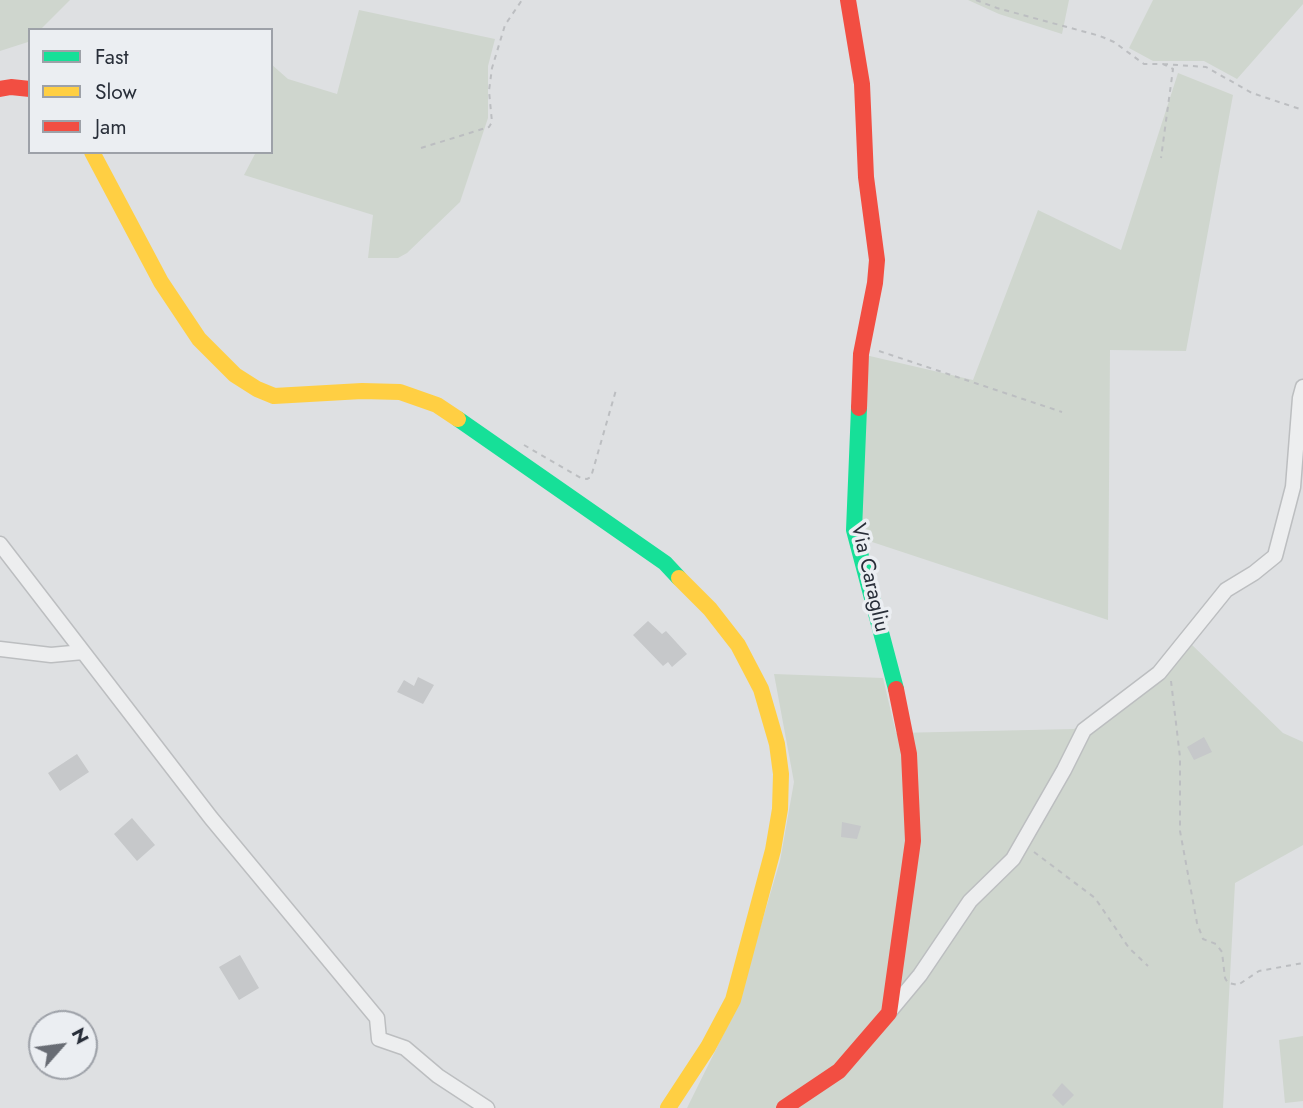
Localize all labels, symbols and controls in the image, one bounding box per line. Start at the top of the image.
legend [28,28,273,154]
text: Fast [95,42,128,72]
text: Slow [95,77,137,107]
text: Jam [95,112,127,142]
street label: Via Caragliu [844,521,894,635]
north arrow [28,1010,98,1080]
text: N [65,1023,96,1049]

